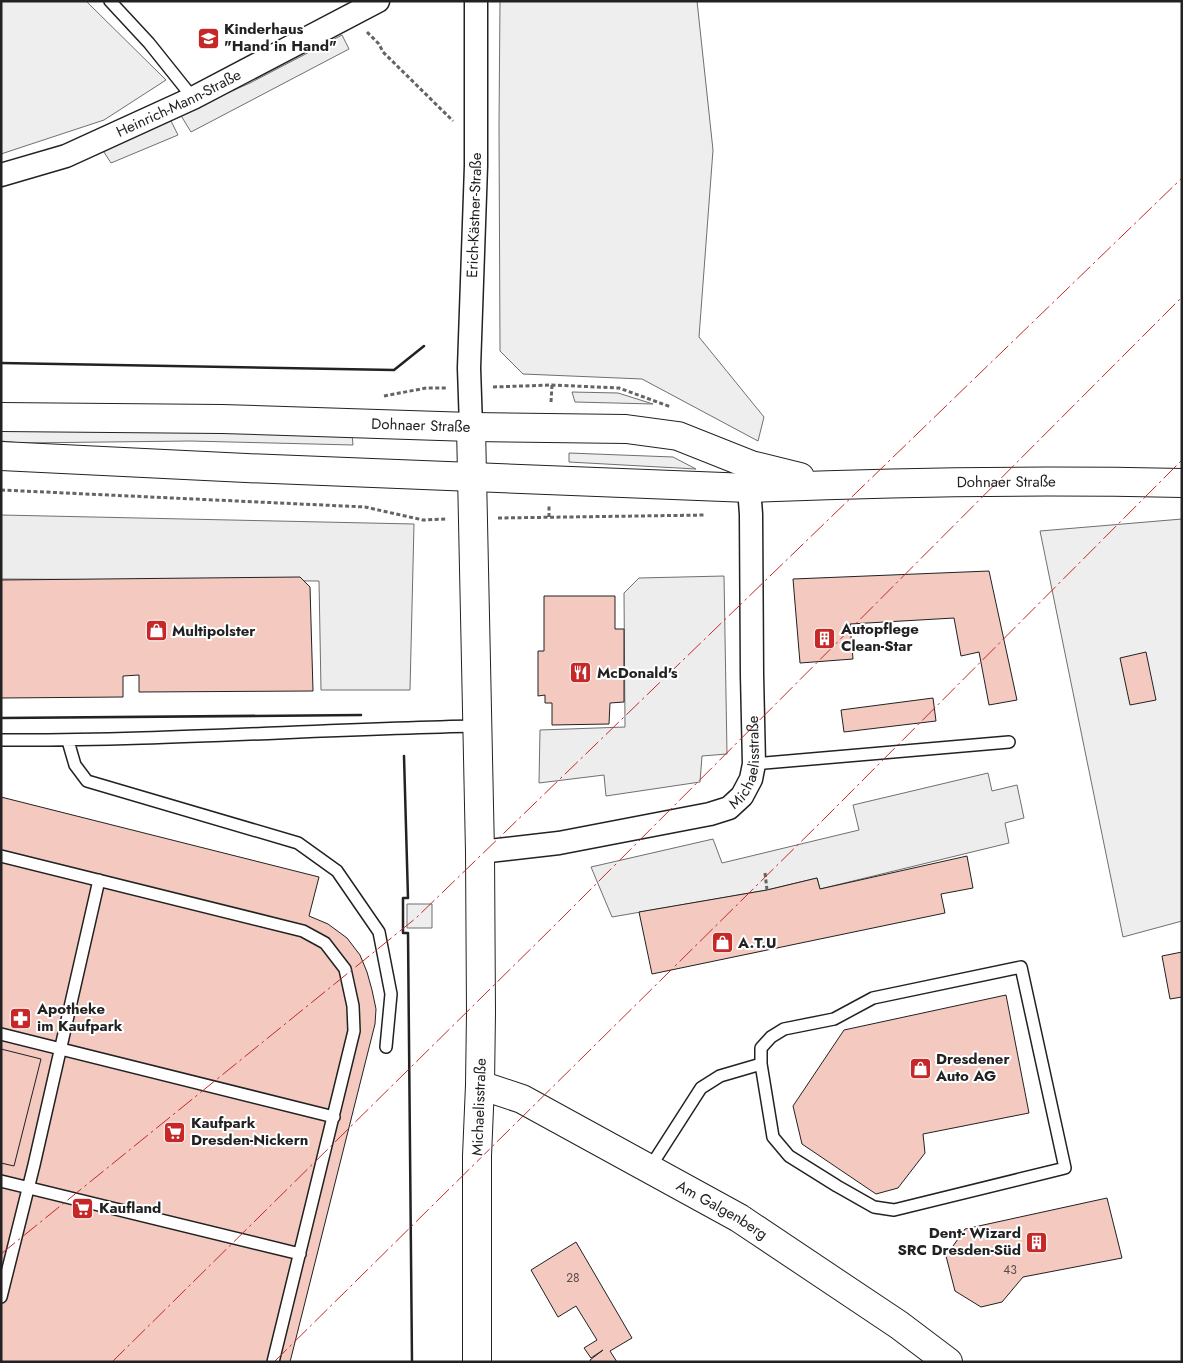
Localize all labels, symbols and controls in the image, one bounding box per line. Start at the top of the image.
place label: Kinderhaus "Hand in Hand" [224,18,337,57]
school or university icon: Kinderhaus "Hand in Hand" [196,26,220,50]
street label: Heinrich-Mann-Straße [112,64,245,143]
street label: Erich-Kästner-Straße [461,152,487,278]
street label: Dohnaer Straße [371,413,471,438]
street label: Dohnaer Straße [956,471,1056,493]
place label: Autopflege Clean-Star [840,618,919,657]
shop icon: Multipolster [144,619,168,643]
place label: Multipolster [172,620,256,642]
building icon: Autopflege Clean-Star [813,626,837,650]
restaurant icon: McDonald's [569,661,593,685]
place label: McDonald's [597,662,678,684]
street label: Michaelisstraße [724,715,765,814]
shop icon: A.T.U [710,931,734,955]
place label: A.T.U [737,932,777,954]
place label: Apotheke im Kaufpark [36,998,123,1037]
pharmacy icon: Apotheke im Kaufpark [9,1006,33,1030]
place label: Dresdener Auto AG [935,1048,1010,1087]
shop icon: Dresdener Auto AG [908,1056,932,1080]
street label: Michaelisstraße [466,1058,492,1156]
place label: Kaufpark Dresden-Nickern [191,1112,308,1151]
supermarket icon: Kaufpark Dresden-Nickern [163,1120,187,1144]
street label: Am Galgenberg [672,1175,772,1245]
supermarket icon: Kaufland [71,1196,95,1220]
place label: Kaufland [99,1197,161,1219]
place label: Dent- Wizard SRC Dresden-Süd [897,1222,1021,1261]
building icon: Dent- Wizard SRC Dresden-Süd [1025,1230,1049,1254]
house number: 43 [1003,1261,1017,1279]
house number: 28 [566,1269,580,1287]

